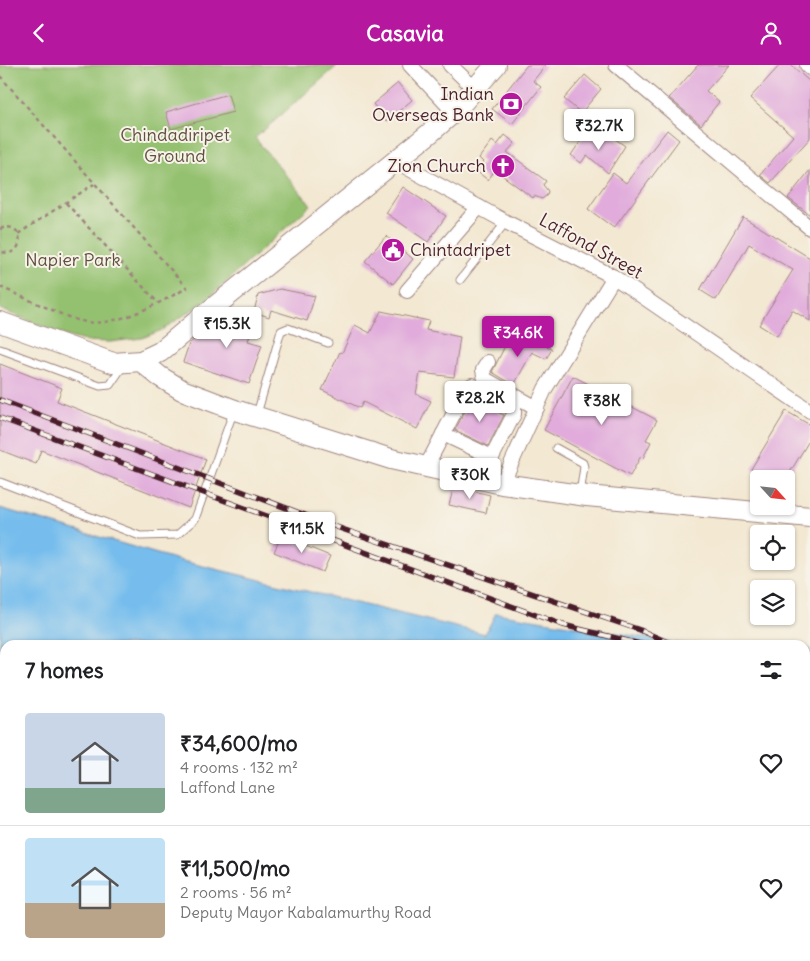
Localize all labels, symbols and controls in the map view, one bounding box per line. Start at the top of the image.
icon: back [25,19,53,47]
text: Casavia [366,19,444,47]
icon: person [757,19,785,47]
place label: Indian Overseas Bank [372,82,494,126]
bank icon: Indian Overseas Bank [498,91,524,117]
pin: ₹32.7K [558,109,640,151]
text: ₹32.7K [575,115,623,135]
park label: Chindadiripet Ground [120,123,230,167]
church icon: Zion Church [490,153,516,179]
place label: Zion Church [388,154,486,177]
street label: Laffond Street [535,208,647,283]
public building icon: Chintadripet [380,237,406,263]
place label: Chintadripet [410,238,511,261]
park label: Napier Park [25,248,121,271]
pin: ₹15.3K [186,307,268,349]
text: ₹15.3K [204,313,251,333]
pin: ₹34.6K [477,315,559,358]
text: ₹34.6K [493,322,543,342]
pin: ₹28.2K [439,381,521,423]
pin: ₹38K [572,383,632,426]
text: ₹28.2K [455,387,505,407]
text: ₹38K [583,390,621,410]
pin: ₹30K [440,457,500,500]
text: ₹30K [451,464,489,484]
north arrow [750,470,795,515]
map controls [750,470,795,625]
pin: ₹11.5K [261,511,343,554]
text: ₹11.5K [280,518,324,538]
button: locate [750,525,795,570]
button: layers [750,580,795,625]
icon: filters [757,656,785,684]
text: 7 homes [25,657,104,684]
text: ₹34,600/mo [180,730,298,757]
icon: home [65,733,125,793]
icon: heart [757,749,785,777]
text: 4 rooms · 132 m² [180,757,298,777]
text: Laffond Lane [180,777,275,797]
text: ₹11,500/mo [180,855,290,882]
icon: home [65,858,125,918]
icon: heart [757,874,785,902]
text: 2 rooms · 56 m² [180,882,292,902]
text: Deputy Mayor Kabalamurthy Road [180,902,431,922]

